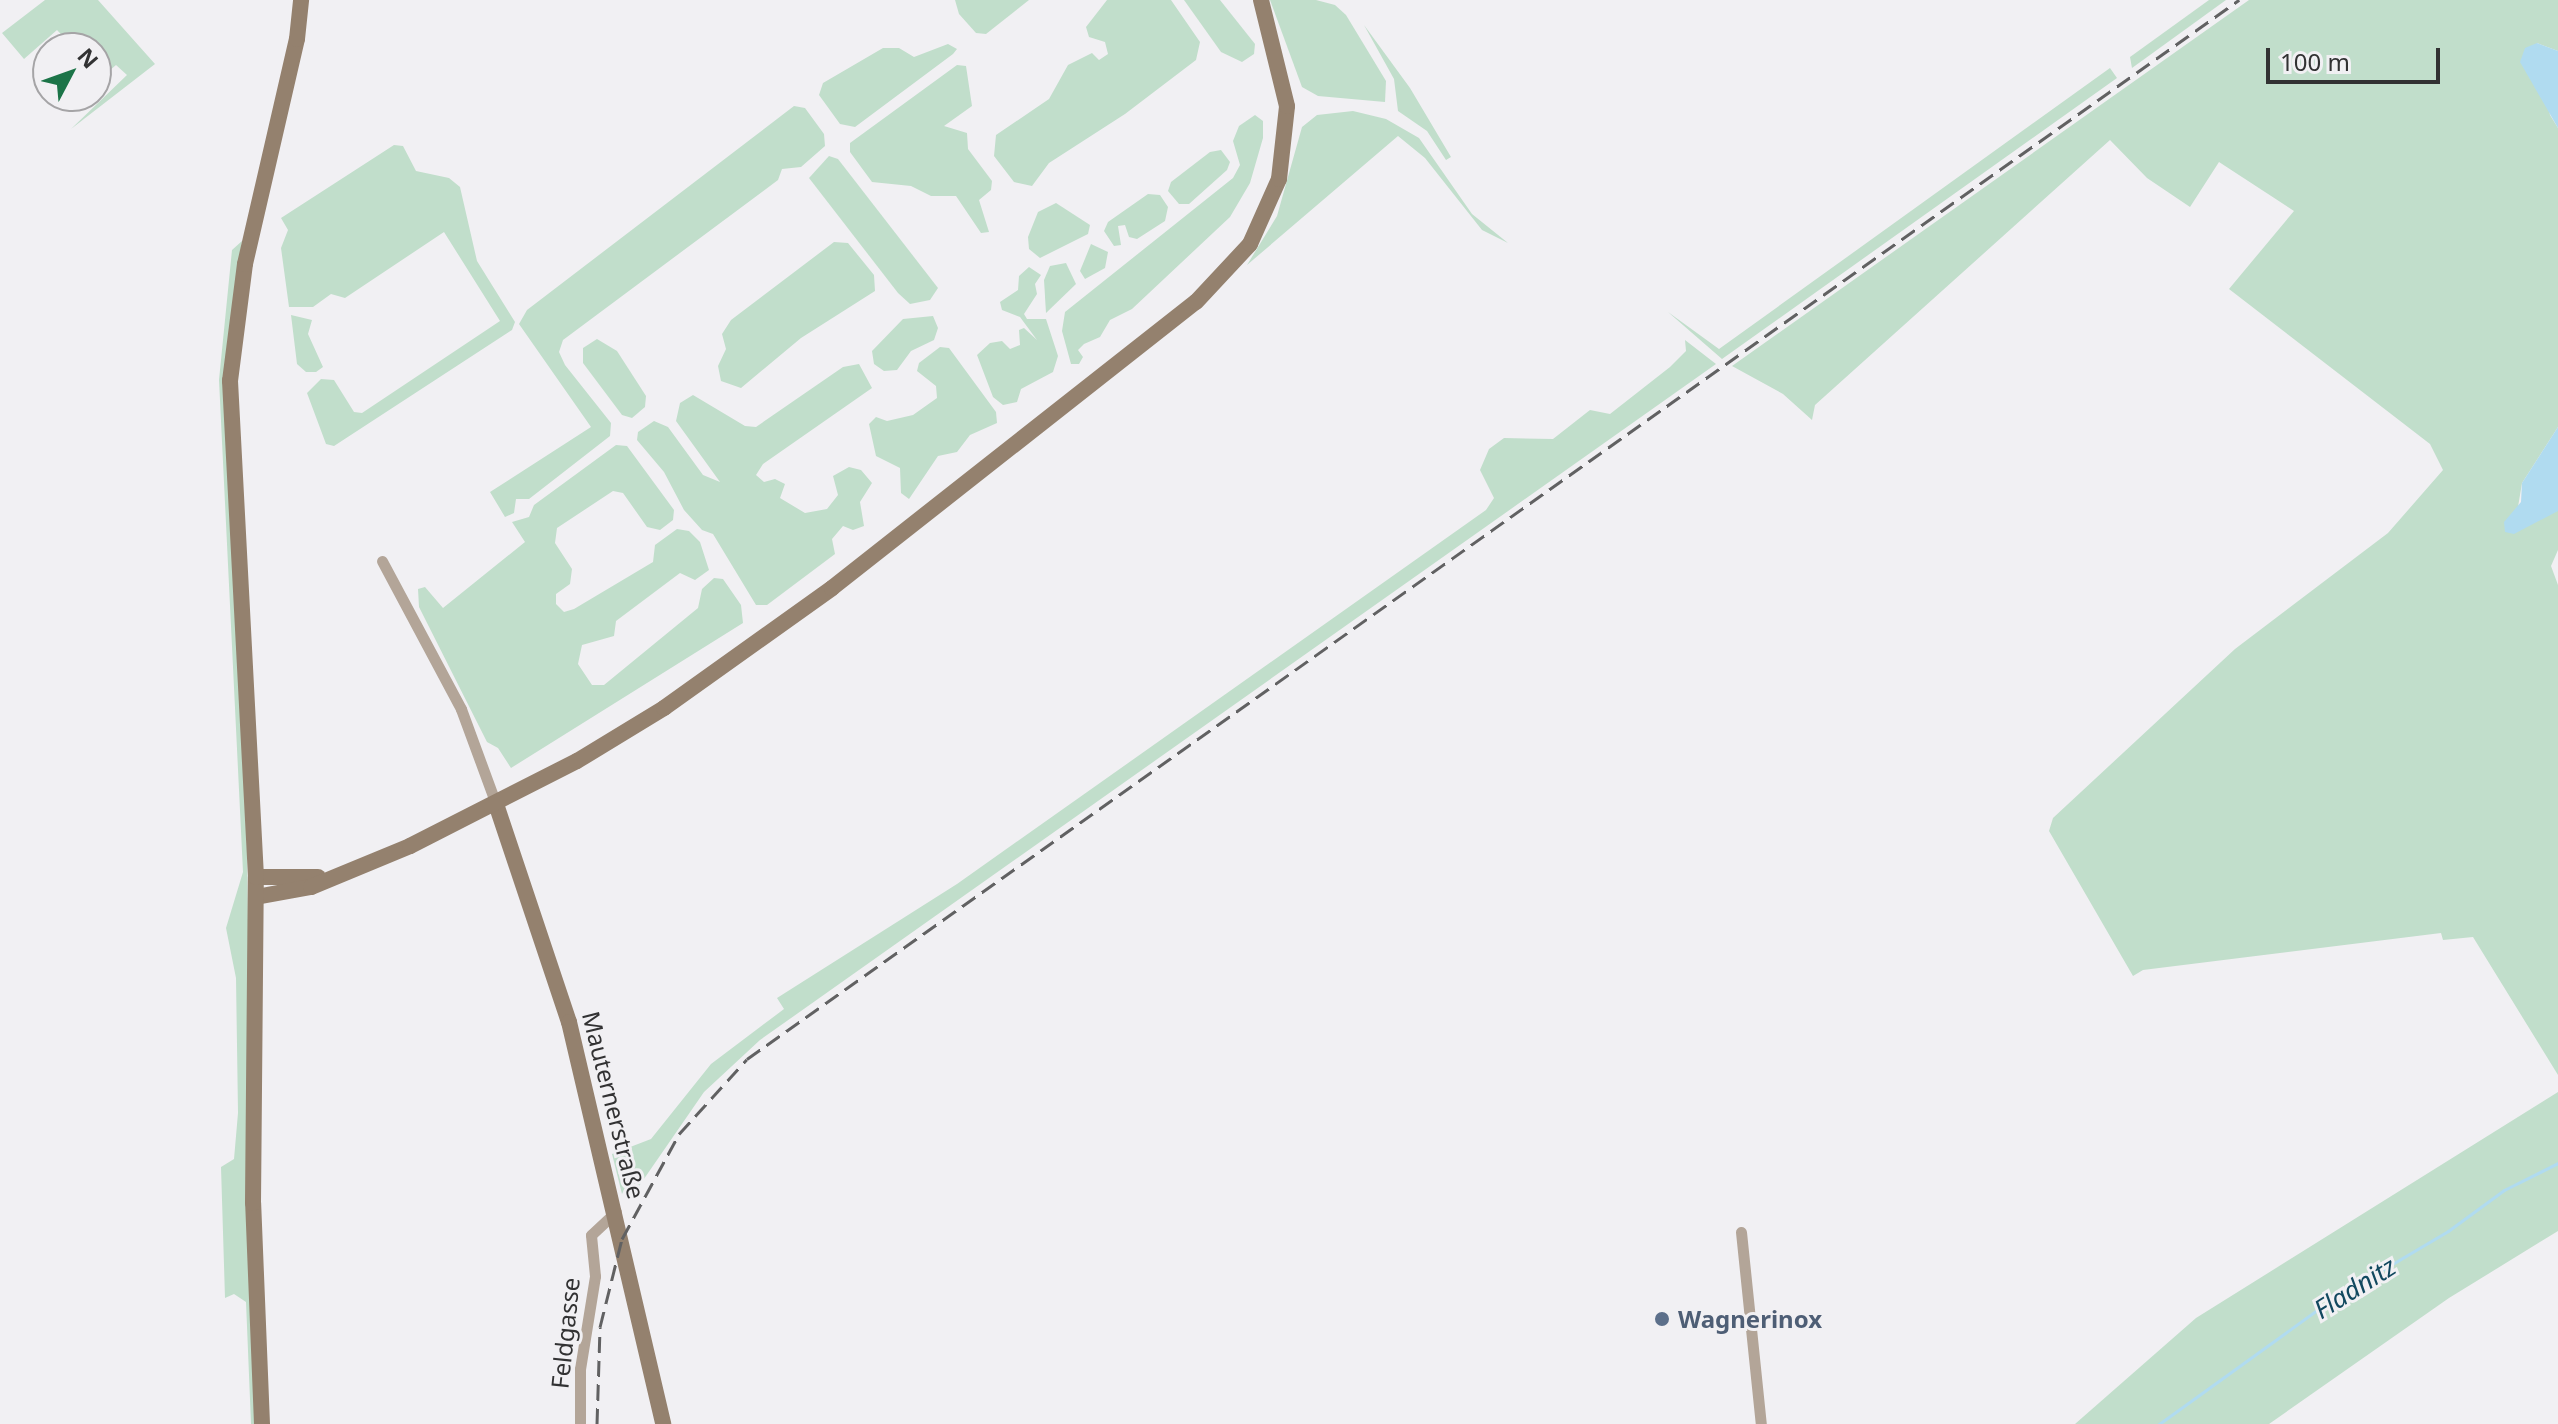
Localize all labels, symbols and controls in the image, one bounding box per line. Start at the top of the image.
north arrow [32,32,112,112]
scale bar [2270,32,2444,82]
text: N [71,41,106,74]
text: 100 m [2280,45,2350,78]
street label: Mauternerstraße [577,1008,651,1202]
water label: Fladnitz [2308,1251,2402,1325]
street label: Feldgasse [545,1276,585,1390]
place label: Wagnerinox [1678,1305,1822,1333]
marker: Wagnerinox [1653,1310,1671,1328]

